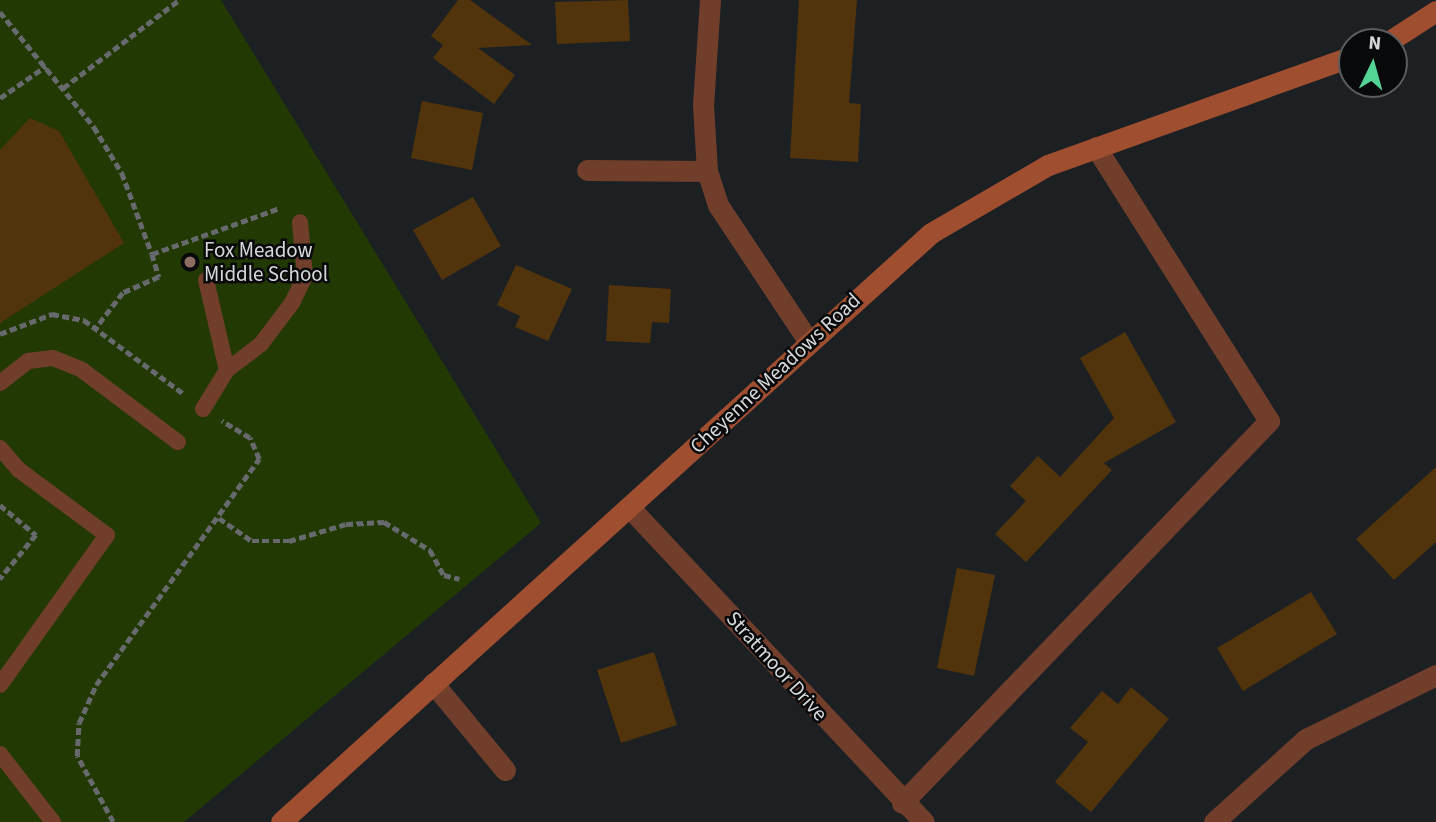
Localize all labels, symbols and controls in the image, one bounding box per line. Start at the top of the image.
north arrow [1338,28,1408,98]
text: N [1367,30,1382,58]
place label: Fox Meadow Middle School [204,237,328,287]
marker: Fox Meadow Middle School [182,254,198,270]
street label: Cheyenne Meadows Road [685,287,865,459]
street label: Stratmoor Drive [721,606,833,726]

